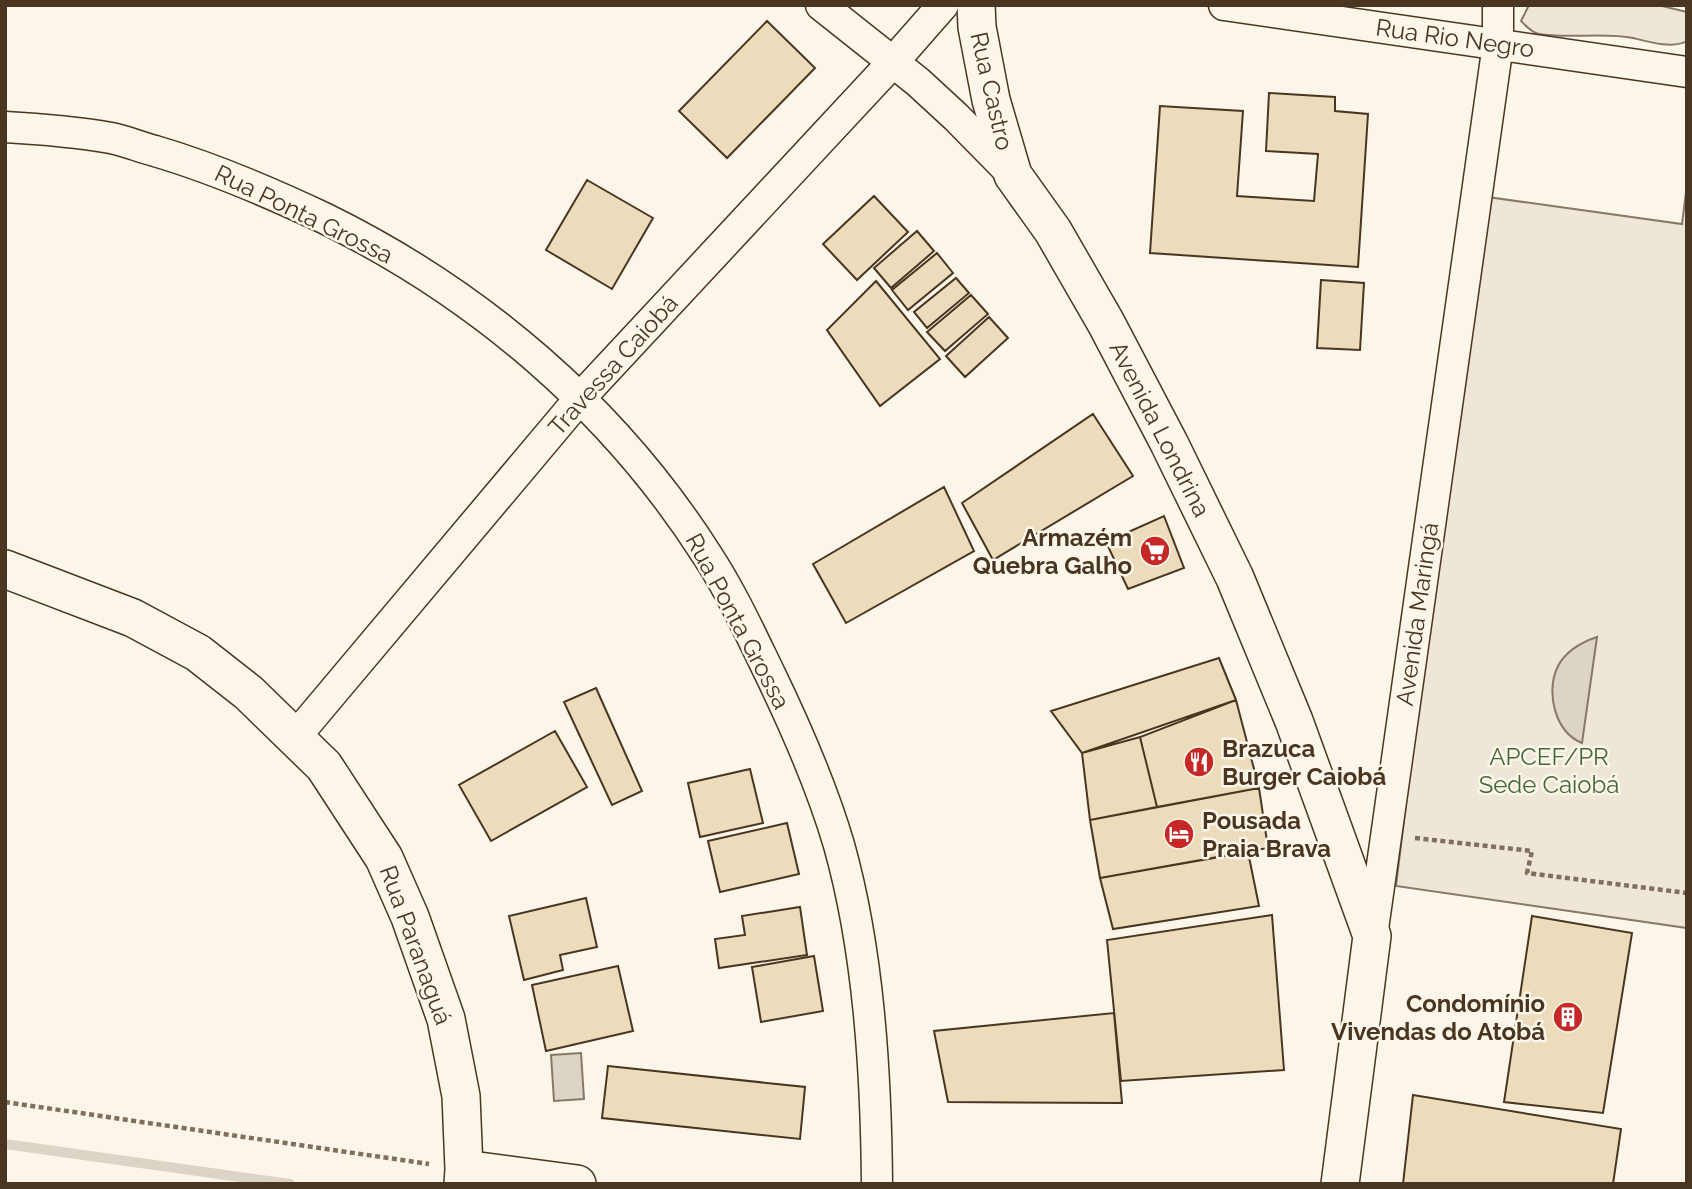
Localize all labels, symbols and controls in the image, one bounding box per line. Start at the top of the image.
street label: Rua Rio Negro [1374,13,1536,63]
street label: Rua Castro [964,29,1020,153]
street label: Rua Ponta Grossa [210,158,398,270]
street label: Travessa Caiobá [542,289,684,441]
street label: Avenida Londrina [1103,336,1217,522]
street label: Avenida Maringá [1390,520,1444,708]
place label: Armazém Quebra Galho [973,523,1132,580]
street label: Rua Ponta Grossa [679,528,797,714]
supermarket icon: Armazém Quebra Galho [1138,534,1172,568]
place label: Brazuca Burger Caiobá [1222,734,1387,791]
park label: APCEF/PR Sede Caiobá [1479,742,1619,799]
restaurant icon: Brazuca Burger Caiobá [1182,745,1216,779]
place label: Pousada Praia Brava [1202,806,1331,863]
hotel icon: Pousada Praia Brava [1162,817,1196,851]
street label: Rua Paranaguá [374,861,458,1029]
place label: Condomínio Vivendas do Atobá [1331,989,1545,1046]
building icon: Condomínio Vivendas do Atobá [1551,1000,1585,1034]

